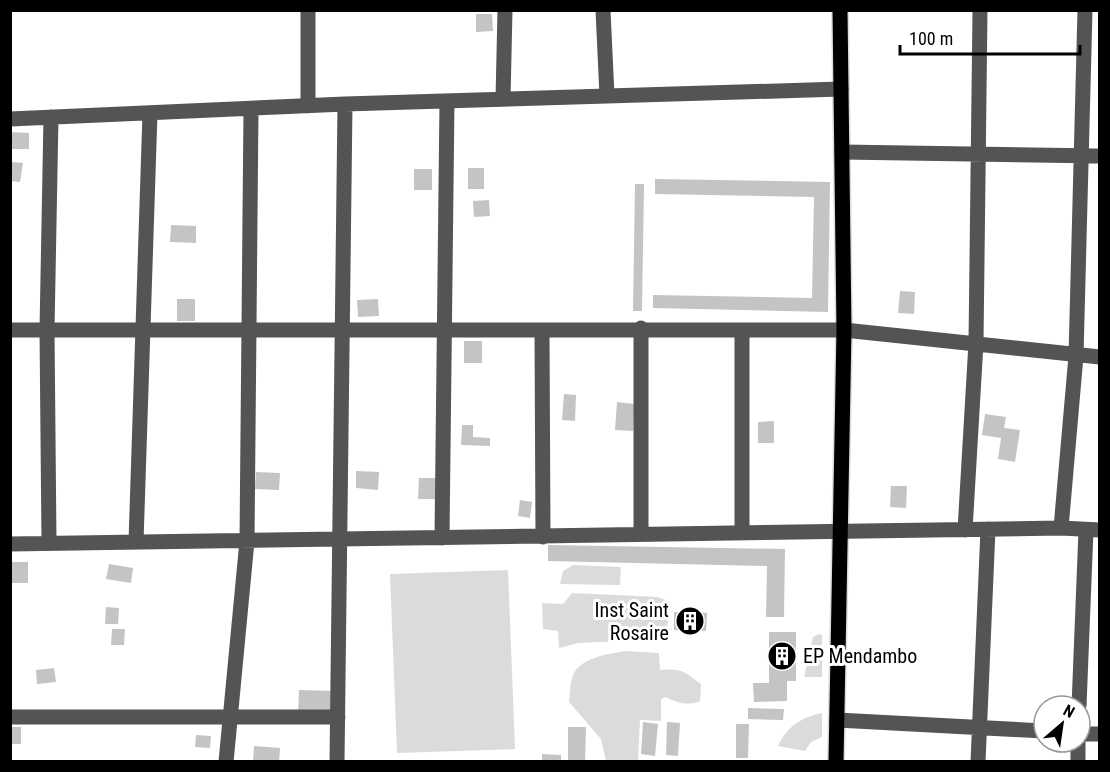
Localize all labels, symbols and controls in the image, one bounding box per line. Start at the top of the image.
scale bar [900,18,1080,56]
text: 100 m [909,28,953,49]
place label: Inst Saint Rosaire [595,598,669,645]
building icon: Inst Saint Rosaire [674,605,706,637]
building icon: EP Mendambo [766,640,798,672]
place label: EP Mendambo [803,644,917,668]
north arrow [1032,694,1092,754]
text: N [1060,701,1078,722]

